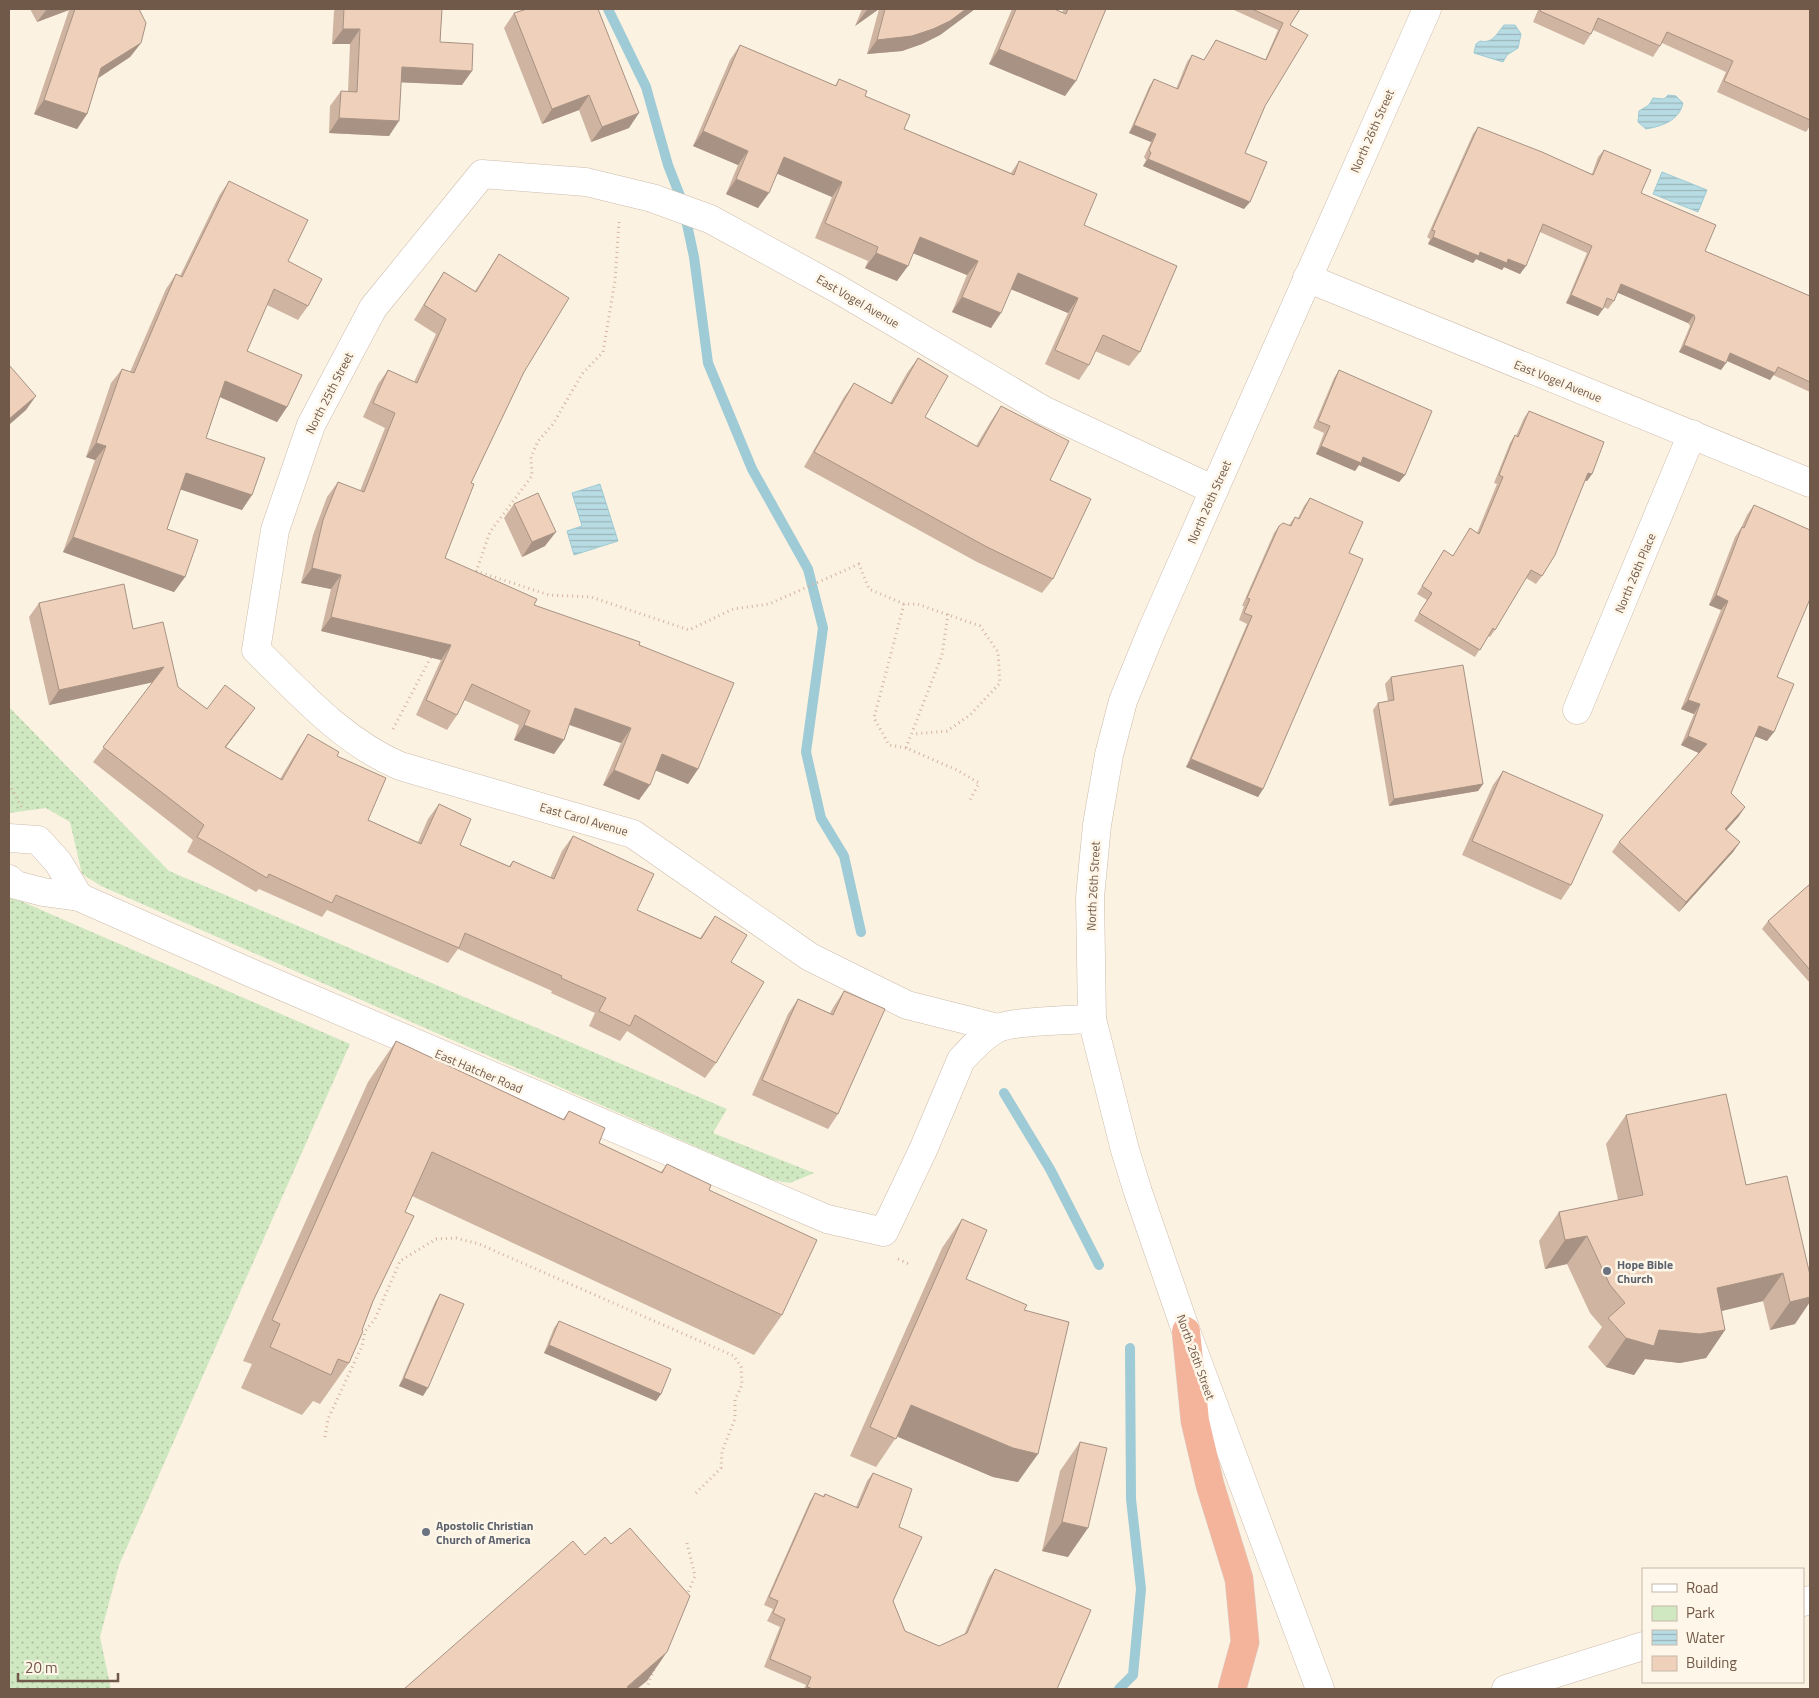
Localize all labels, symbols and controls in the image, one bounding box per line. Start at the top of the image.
street label: North 26th Street [1345,86,1399,176]
street label: East Vogel Avenue [813,269,903,333]
street label: North 25th Street [300,348,358,437]
street label: East Vogel Avenue [1511,355,1605,407]
street label: North 26th Street [1182,457,1236,547]
street label: North 26th Place [1610,530,1660,616]
street label: East Carol Avenue [538,797,630,841]
street label: North 26th Street [1081,840,1105,931]
street label: East Hatcher Road [432,1044,526,1098]
place label: Hope Bible Church [1617,1255,1673,1288]
marker: Hope Bible Church [1601,1265,1613,1277]
street label: North 26th Street [1172,1312,1221,1403]
place label: Apostolic Christian Church of America [436,1516,534,1549]
marker: Apostolic Christian Church of America [420,1526,432,1538]
legend [1642,1568,1804,1683]
text: Road [1686,1576,1718,1599]
text: Park [1686,1601,1715,1624]
text: Water [1686,1626,1725,1649]
scale bar [18,1650,118,1682]
text: Building [1686,1651,1737,1674]
text: 20 m [25,1656,58,1679]

